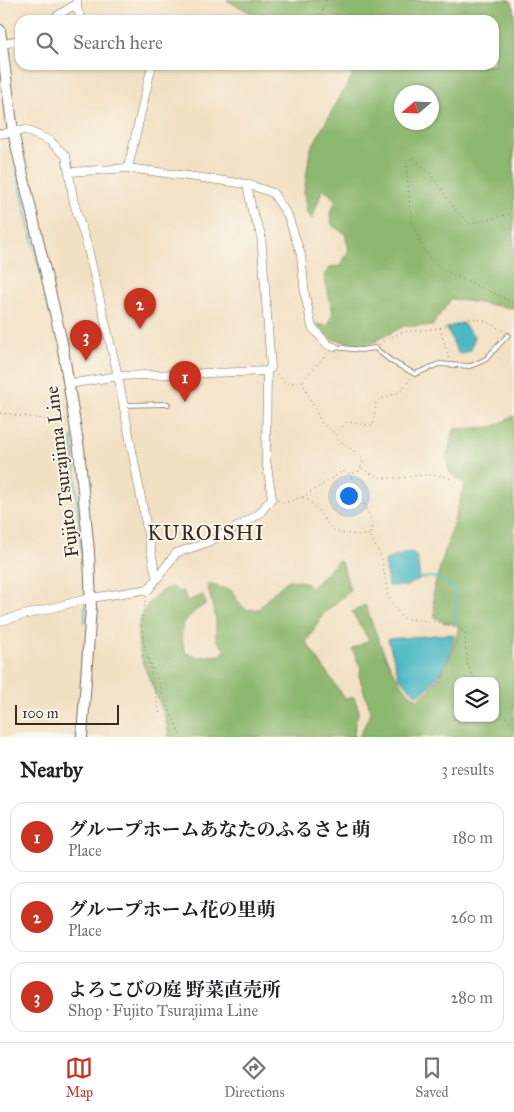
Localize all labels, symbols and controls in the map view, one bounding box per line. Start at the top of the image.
search box [15,15,499,70]
icon: search [33,29,61,57]
text: Search here [73,31,163,54]
north arrow [394,85,439,130]
pin: 2 [124,288,156,329]
pin: 3 [70,320,102,361]
pin: 1 [169,361,201,402]
street label: Fujito Tsurajima Line [40,385,83,559]
your location [336,483,362,509]
district label: KUROISHI [147,520,265,546]
map controls [454,677,499,722]
button: layers [454,677,499,722]
scale bar [15,702,119,725]
text: 100 m [22,705,59,722]
text: Nearby [20,757,83,783]
text: 3 results [441,760,494,779]
text: グループホームあなたのふるさと萌 [68,818,370,841]
text: 1 [34,828,40,847]
text: 180 m [452,828,493,847]
text: Place [68,841,102,860]
text: グループホーム花の里萌 [68,898,275,921]
text: 2 [33,908,41,927]
text: 260 m [451,908,493,927]
text: Place [68,921,102,940]
text: よろこびの庭 野菜直売所 [68,978,281,1001]
text: 3 [34,988,40,1007]
text: 280 m [450,988,493,1007]
text: Shop · Fujito Tsurajima Line [68,1001,258,1020]
tab: Map [65,1054,93,1101]
tab: Directions [224,1054,285,1101]
tab: Saved [415,1054,449,1101]

